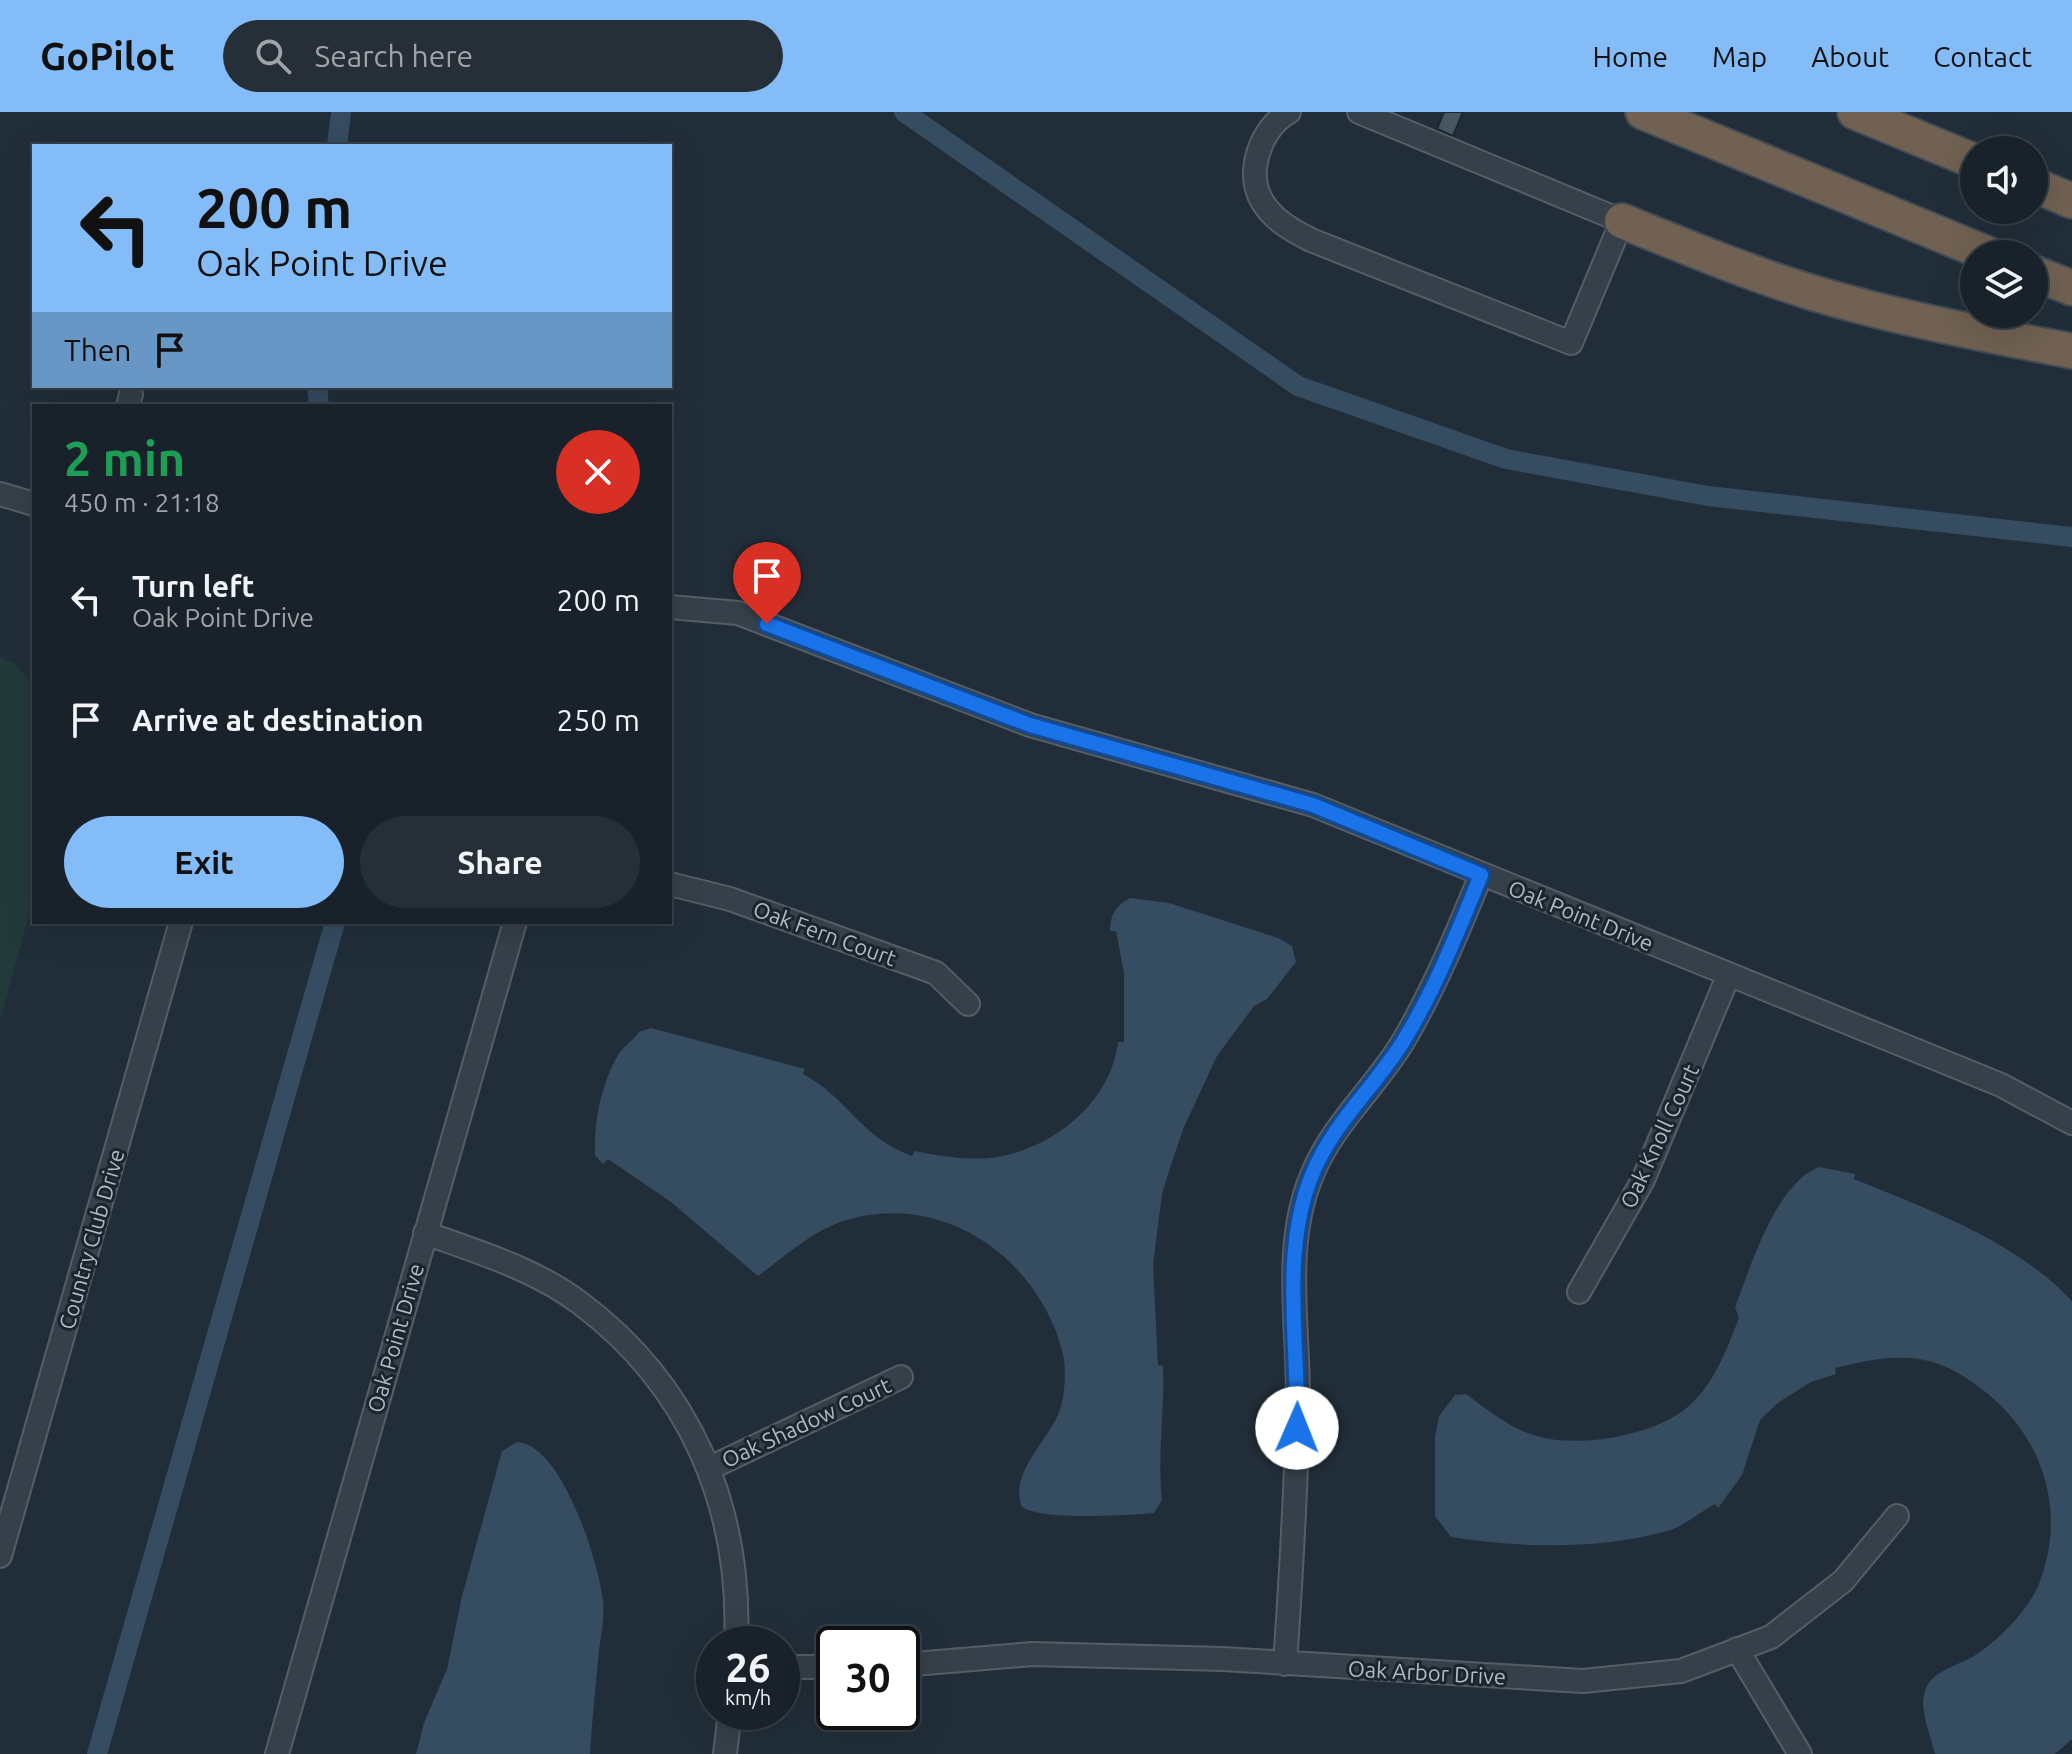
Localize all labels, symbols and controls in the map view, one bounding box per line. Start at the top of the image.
search box [223,20,783,92]
icon: search [251,34,295,78]
text: GoPilot [40,35,175,77]
text: Search here [315,39,473,73]
text: Home [1593,41,1668,72]
text: Map [1712,41,1767,72]
text: About [1811,41,1889,72]
text: Contact [1933,41,2032,72]
map controls [1960,136,2048,328]
button: sound [1960,136,2048,224]
icon: left [64,176,168,280]
text: 200 m [196,176,352,239]
button: layers [1960,240,2048,328]
text: Oak Point Drive [196,242,448,283]
icon: arrive [148,328,192,372]
text: Then [64,333,132,367]
button: close [556,430,640,514]
text: 2 min [64,431,185,485]
text: 450 m · 21:18 [64,488,220,517]
pin [733,542,801,624]
icon: arrive [745,554,789,598]
text: Turn left [132,569,254,603]
icon: left [64,578,108,622]
text: 200 m [556,583,640,617]
text: Oak Point Drive [132,603,314,632]
icon: arrive [64,698,108,742]
text: Arrive at destination [132,703,424,737]
text: 250 m [556,703,640,737]
button: Exit [64,816,344,908]
button: Share [360,816,640,908]
street label: Oak Point Drive [1505,875,1657,955]
street label: Oak Fern Court [750,896,900,971]
street label: Oak Knoll Court [1615,1060,1703,1212]
street label: Country Club Drive [53,1146,129,1332]
street label: Oak Point Drive [362,1261,428,1415]
street label: Oak Shadow Court [717,1372,895,1472]
position arrow [1255,1386,1339,1470]
speed limit sign: 30 [816,1626,920,1730]
text: 26 [725,1645,771,1690]
street label: Oak Arbor Drive [1347,1655,1507,1689]
text: km/h [725,1686,771,1709]

